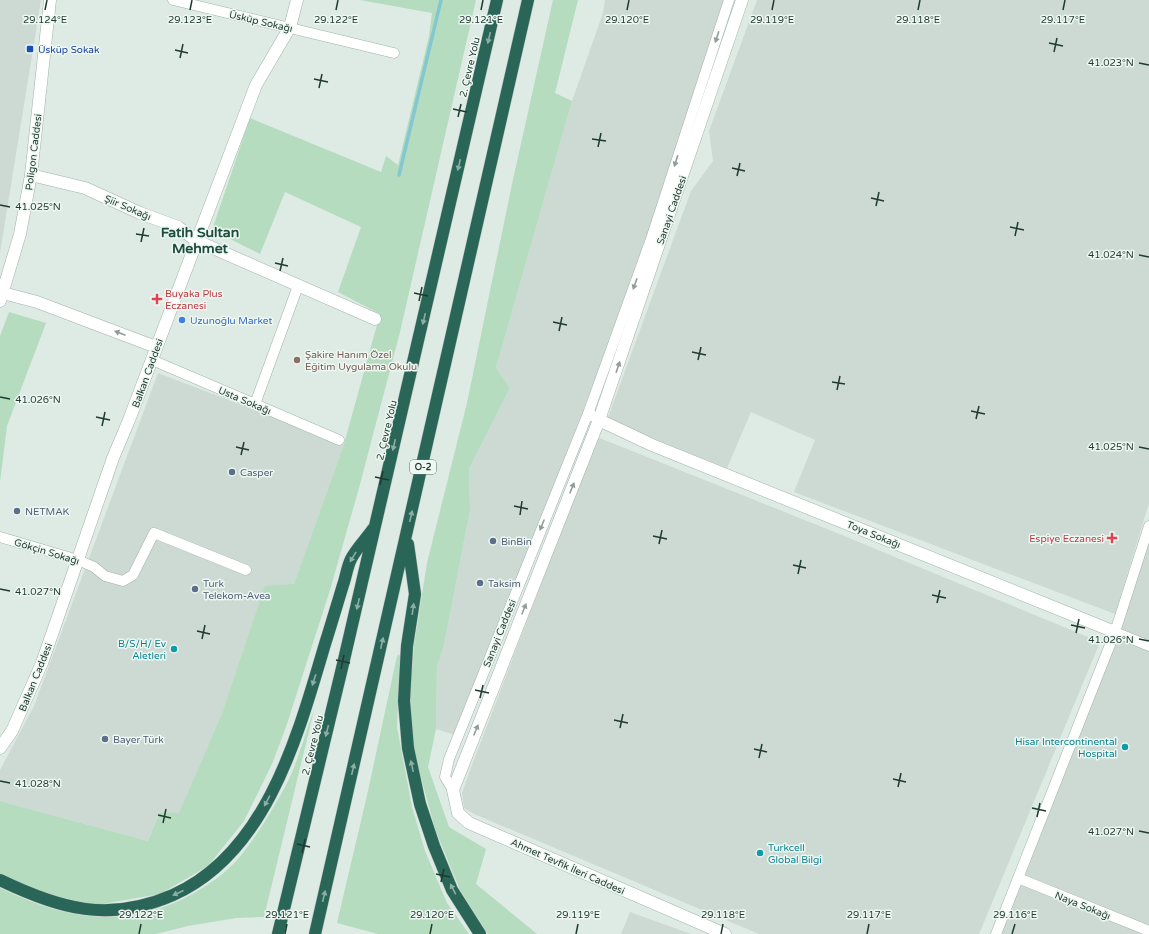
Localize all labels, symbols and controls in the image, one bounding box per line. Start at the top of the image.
street label: Üsküp Sokağı [228,9,294,35]
text: 29.124°E [23,14,67,26]
text: 29.123°E [168,14,212,26]
text: 29.122°E [314,14,358,26]
text: 29.121°E [459,14,503,26]
text: 29.120°E [605,14,649,26]
text: 29.119°E [750,14,794,26]
text: 29.118°E [896,14,940,26]
text: 29.117°E [1041,14,1085,26]
one-way arrow [714,31,720,43]
one-way arrow [485,32,491,44]
street label: 2. Çevre Yolu [457,36,483,98]
marker: Üsküp Sokak [25,44,35,54]
place label: Üsküp Sokak [38,44,100,56]
text: 41.023°N [1088,57,1134,69]
street label: Poligon Caddesi [23,113,45,191]
one-way arrow [673,155,679,167]
one-way arrow [456,159,462,171]
street label: Sanayi Caddesi [655,174,689,246]
street label: Şiir Sokağı [102,193,153,223]
text: 41.025°N [15,201,61,213]
district label: Fatih Sultan Mehmet [161,224,239,257]
text: 41.024°N [1088,249,1134,261]
one-way arrow [631,278,637,290]
place label: Buyaka Plus Eczanesi [165,288,223,312]
marker: Buyaka Plus Eczanesi [152,294,162,304]
one-way arrow [420,312,426,325]
marker: Uzunoğlu Market [177,315,187,325]
place label: Uzunoğlu Market [190,315,272,327]
one-way arrow [113,330,125,336]
street label: Balkan Caddesi [130,337,166,410]
place label: Şakire Hanım Özel Eğitim Uygulama Okulu [305,349,417,373]
marker: Şakire Hanım Özel Eğitim Uygulama Okulu [292,355,302,365]
one-way arrow [615,360,621,372]
street label: Usta Sokağı [216,384,273,417]
text: 41.026°N [15,394,61,406]
street label: 2. Çevre Yolu [374,399,400,461]
one-way arrow [391,439,397,451]
text: 41.025°N [1088,441,1134,453]
road number: O-2 [410,460,436,474]
marker: Casper [227,467,237,477]
place label: Casper [240,467,273,479]
one-way arrow [570,482,576,494]
marker: NETMAK [12,506,22,516]
place label: NETMAK [25,506,70,518]
one-way arrow [409,510,415,522]
one-way arrow [539,519,545,531]
street label: Toya Sokağı [845,519,902,551]
place label: Espiye Eczanesi [1029,533,1104,545]
marker: Espiye Eczanesi [1107,533,1117,543]
street label: Gökçin Sokağı [13,536,81,568]
marker: BinBin [488,536,498,546]
place label: BinBin [501,536,532,548]
one-way arrow [350,551,357,563]
place label: Turk Telekom-Avea [203,578,270,602]
marker: Taksim [475,578,485,588]
place label: Taksim [488,578,521,590]
marker: Turk Telekom-Avea [190,584,200,594]
text: 41.027°N [15,586,61,598]
one-way arrow [354,598,360,610]
street label: Sanayi Caddesi [481,598,519,669]
one-way arrow [410,603,416,615]
one-way arrow [522,603,528,615]
text: 41.026°N [1088,634,1134,646]
one-way arrow [380,637,386,649]
place label: B/S/H/ Ev Aletleri [118,638,167,662]
street label: Balkan Caddesi [17,641,55,713]
marker: B/S/H/ Ev Aletleri [169,644,179,654]
one-way arrow [311,675,317,687]
street label: 2. Çevre Yolu [300,714,326,776]
one-way arrow [324,724,330,737]
one-way arrow [473,724,479,735]
marker: Bayer Türk [100,734,110,744]
place label: Bayer Türk [113,734,164,746]
place label: Hisar Intercontinental Hospital [1015,736,1117,760]
marker: Hisar Intercontinental Hospital [1120,742,1130,752]
one-way arrow [409,760,415,772]
one-way arrow [350,763,356,776]
text: 41.028°N [15,778,61,790]
one-way arrow [264,796,270,807]
text: 41.027°N [1088,826,1134,838]
street label: Ahmet Tevfik İleri Caddesi [509,836,626,898]
place label: Turkcell Global Bilgi [768,842,822,866]
marker: Turkcell Global Bilgi [755,848,765,858]
one-way arrow [449,883,456,895]
street label: Naya Sokağı [1053,889,1112,923]
one-way arrow [172,890,183,896]
one-way arrow [321,890,327,902]
text: 29.122°E [119,909,163,921]
text: 29.121°E [265,909,309,921]
text: 29.120°E [410,909,454,921]
text: 29.119°E [556,909,600,921]
text: 29.118°E [701,909,745,921]
text: 29.117°E [847,909,891,921]
text: 29.116°E [993,909,1037,921]

